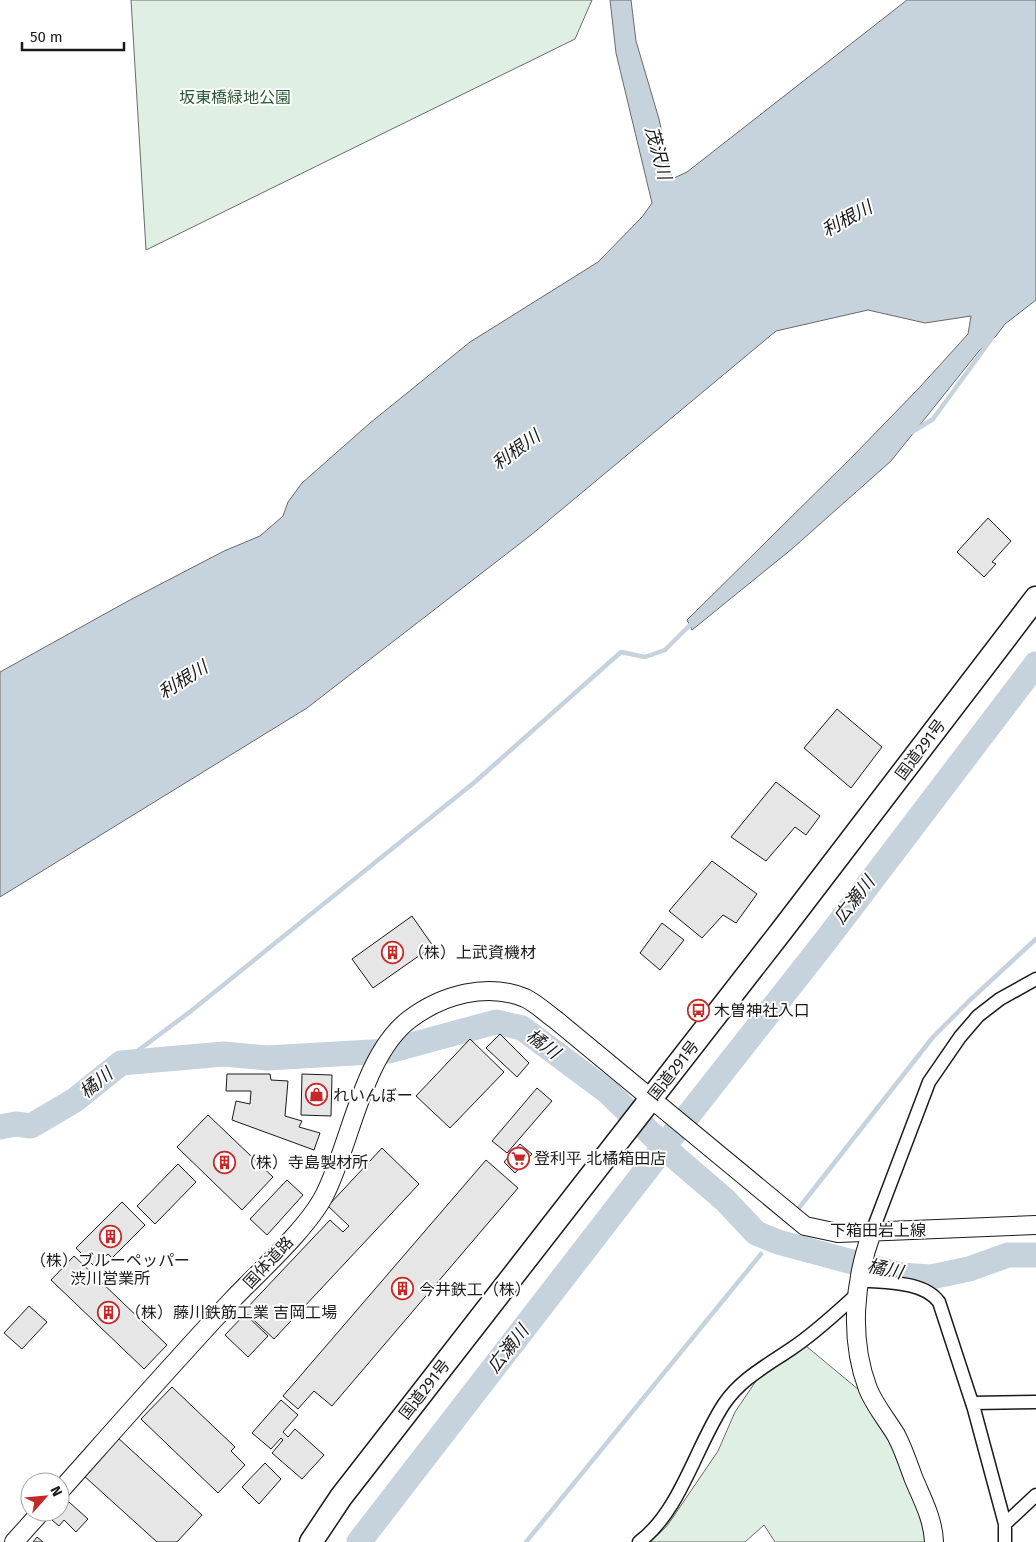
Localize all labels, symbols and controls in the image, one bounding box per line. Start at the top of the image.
scale bar [22,20,125,52]
text: 50 m [30,28,63,46]
park label: 坂東橋緑地公園 [179,88,291,107]
water label: 茂沢川 [640,124,676,184]
water label: 利根川 [818,195,878,242]
water label: 利根川 [488,424,546,475]
water label: 利根川 [154,655,213,704]
street label: 国道291号 [892,715,949,783]
water label: 広瀬川 [829,870,881,928]
building icon: （株）上武資機材 [380,940,404,964]
place label: （株）上武資機材 [408,943,536,962]
bus stop icon: 木曽神社入口 [686,998,710,1022]
place label: 木曽神社入口 [714,1001,810,1020]
water label: 橘川 [522,1024,566,1065]
street label: 国道291号 [644,1037,703,1104]
water label: 橘川 [75,1062,118,1103]
shop icon: れいんぼー [305,1083,329,1107]
place label: れいんぼー [333,1086,413,1105]
supermarket icon: 登利平 北橘箱田店 [506,1146,530,1170]
place label: 登利平 北橘箱田店 [534,1149,666,1168]
building icon: （株）寺島製材所 [212,1150,236,1174]
place label: （株）寺島製材所 [240,1153,368,1172]
street label: 下箱田岩上線 [830,1221,926,1240]
building icon: （株）ブルーペッパー 渋川営業所 [98,1224,122,1248]
street label: 国体道路 [240,1232,297,1292]
place label: （株）ブルーペッパー 渋川営業所 [30,1251,190,1288]
water label: 橘川 [865,1254,907,1284]
building icon: 今井鉄工（株） [391,1277,415,1301]
place label: 今井鉄工（株） [419,1280,531,1299]
building icon: （株）藤川鉄筋工業 吉岡工場 [97,1300,121,1324]
place label: （株）藤川鉄筋工業 吉岡工場 [125,1303,337,1322]
water label: 広瀬川 [483,1319,535,1377]
street label: 国道291号 [395,1356,454,1423]
north arrow [20,1472,70,1522]
text: N [46,1483,66,1499]

